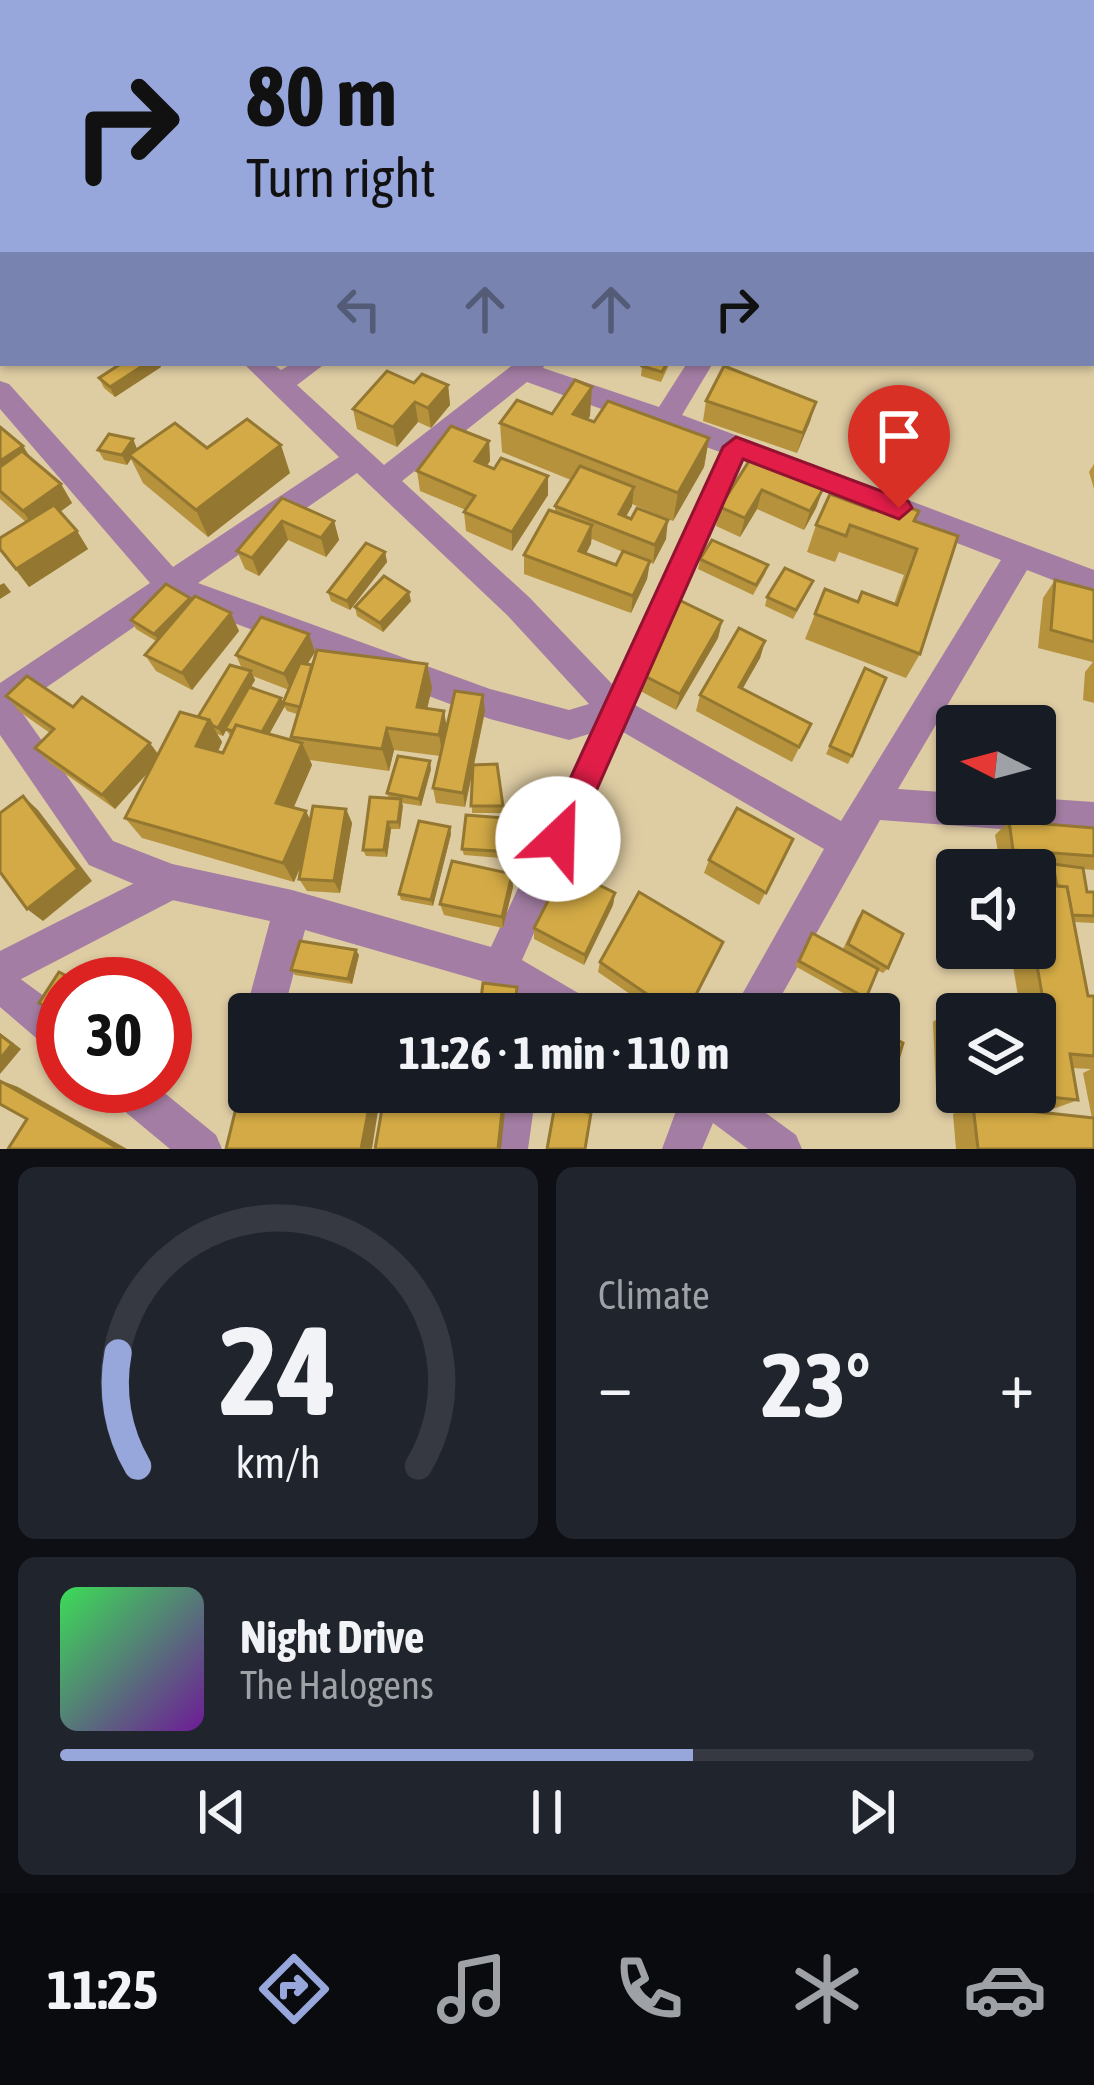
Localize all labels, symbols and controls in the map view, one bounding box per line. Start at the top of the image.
icon: right [48,48,204,204]
text: 80 m [246,48,397,144]
text: Turn right [246,147,436,208]
icon: left [326,276,392,342]
icon: ahead [452,276,518,342]
icon: ahead [578,276,644,342]
icon: right [704,276,770,342]
pin [848,385,950,508]
icon: arrive [866,403,932,469]
north arrow [936,705,1056,825]
map controls [936,705,1056,1113]
position arrow [495,776,621,902]
button: sound [936,849,1056,969]
speed limit sign: 30 [36,957,192,1113]
button: layers [936,993,1056,1113]
text: 11:26 · 1 min · 110 m [399,1027,729,1079]
text: Climate [598,1273,710,1317]
text: 24 [219,1298,337,1441]
text: 23° [761,1333,871,1436]
text: − [598,1346,632,1422]
text: + [1000,1346,1034,1422]
text: km/h [235,1438,321,1487]
text: Night Drive [240,1611,425,1663]
text: The Halogens [240,1663,434,1707]
icon: previous [189,1779,255,1845]
icon: pause [514,1779,580,1845]
icon: next [839,1779,905,1845]
icon: directions [252,1947,336,2031]
icon: music [430,1947,514,2031]
icon: phone [607,1947,691,2031]
icon: climate [785,1947,869,2031]
icon: car [963,1947,1047,2031]
text: 11:25 [47,1959,158,2020]

